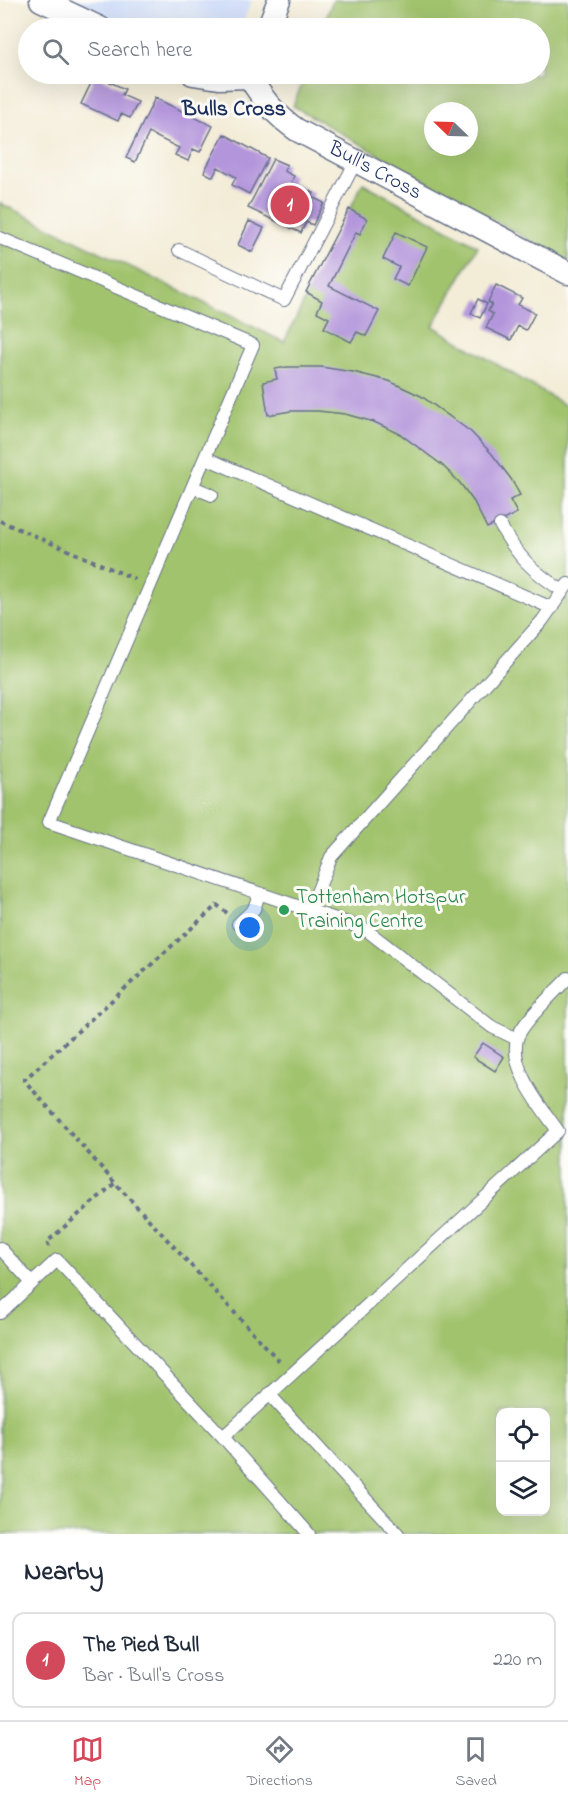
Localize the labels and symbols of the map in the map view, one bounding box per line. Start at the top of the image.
district label: Bulls Cross [181,94,286,126]
north arrow [424,102,478,156]
street label: Bull's Cross [322,134,427,208]
pin: 1 [270,182,310,228]
place label: Tottenham Hotspur Training Centre [296,883,466,939]
marker: Tottenham Hotspur Training Centre [277,903,291,917]
your location [235,913,264,942]

